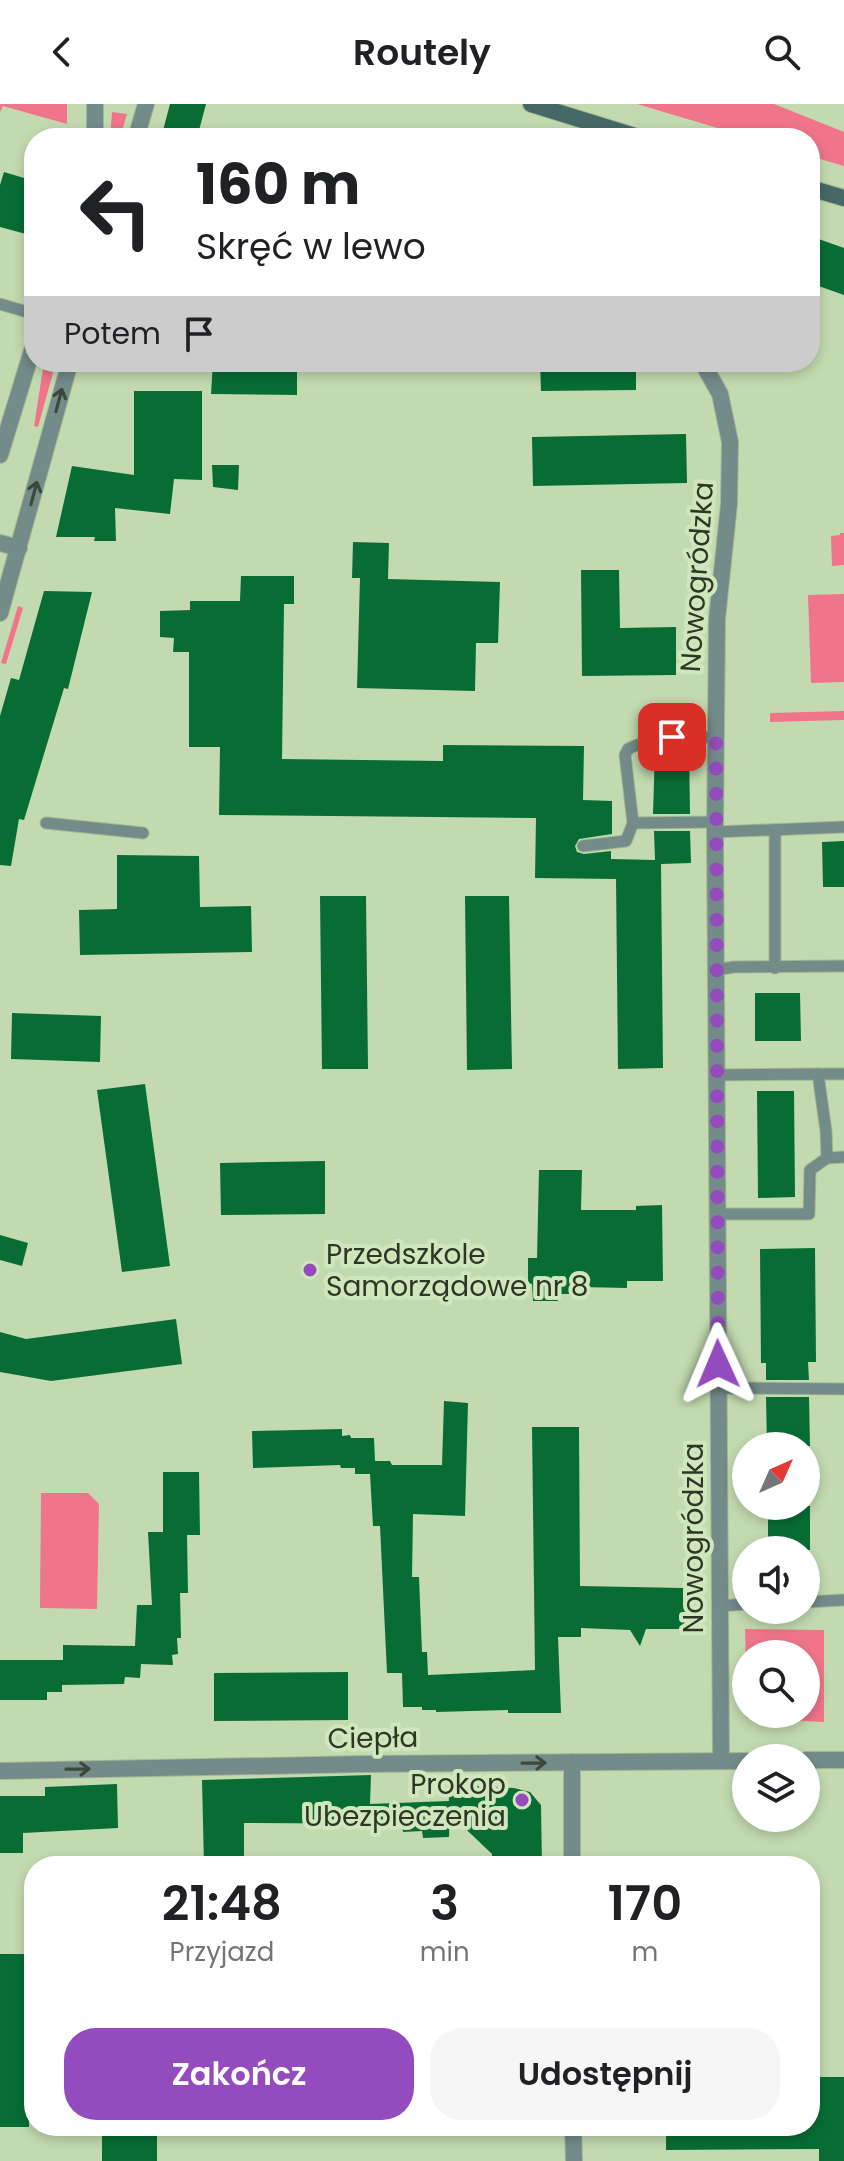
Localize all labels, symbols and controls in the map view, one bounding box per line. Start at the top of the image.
text: Routely [353,27,491,78]
icon: back [40,30,84,74]
icon: search [760,30,804,74]
text: 160 m [196,145,360,224]
icon: left [64,160,168,264]
text: Skręć w lewo [196,221,426,272]
text: Potem [64,312,161,355]
icon: arrive [177,312,221,356]
one-way arrow [52,387,67,413]
street label: Nowogródzka [671,480,723,674]
one-way arrow [27,481,42,507]
pin [638,703,706,771]
icon: arrive [650,715,694,759]
place label: Przedszkole Samorządowe nr 8 [326,1235,588,1306]
marker: Przedszkole Samorządowe nr 8 [301,1261,319,1279]
position arrow [676,1322,760,1406]
north arrow [732,1432,820,1520]
map controls [732,1432,820,1832]
street label: Nowogródzka [674,1443,713,1633]
button: sound [732,1536,820,1624]
button: search [732,1640,820,1728]
street label: Ciepła [327,1718,419,1758]
button: layers [732,1744,820,1832]
one-way arrow [520,1755,547,1771]
one-way arrow [64,1762,91,1777]
place label: Prokop Ubezpieczenia [304,1765,506,1836]
marker: Prokop Ubezpieczenia [513,1791,531,1809]
text: 21:48 [162,1870,282,1937]
text: 3 [430,1870,459,1937]
text: 170 [607,1870,682,1937]
text: Przyjazd [170,1934,274,1970]
text: min [420,1934,470,1970]
text: m [631,1934,658,1970]
button: Zakończ [64,2028,414,2120]
button: Udostępnij [430,2028,780,2120]

